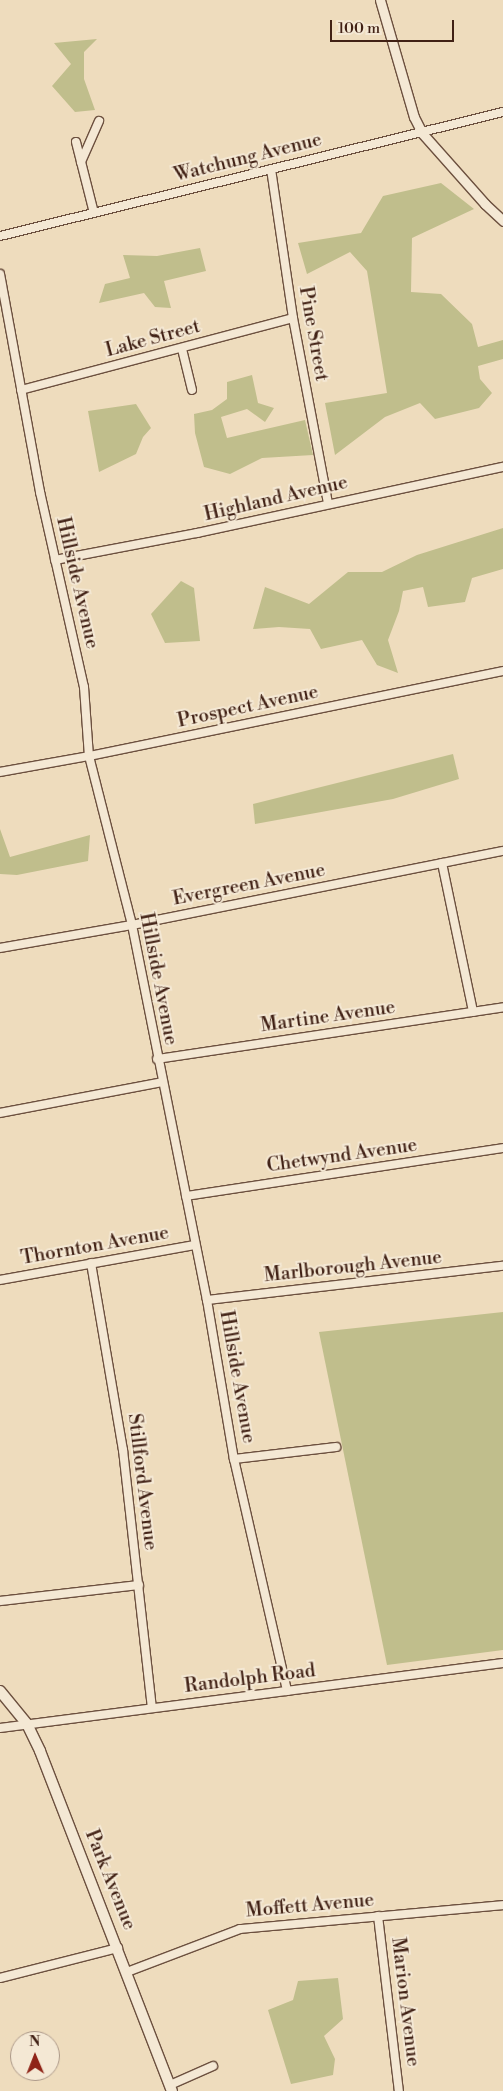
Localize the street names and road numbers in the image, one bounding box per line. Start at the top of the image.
street label: Watchung Avenue [172,129,324,187]
street label: Pine Street [293,285,333,383]
street label: Lake Street [103,315,203,363]
street label: Highland Avenue [202,471,350,527]
street label: Hillside Avenue [51,515,103,651]
street label: Prospect Avenue [175,681,321,733]
street label: Evergreen Avenue [171,859,327,911]
street label: Hillside Avenue [134,911,182,1047]
street label: Martine Avenue [259,996,397,1038]
street label: Chetwynd Avenue [265,1134,419,1178]
street label: Thornton Avenue [19,1222,171,1270]
street label: Marlborough Avenue [263,1246,443,1288]
street label: Hillside Avenue [214,1309,260,1445]
street label: Stillford Avenue [122,1412,162,1552]
street label: Randolph Road [183,1660,317,1698]
street label: Park Avenue [80,1827,140,1933]
street label: Moffett Avenue [245,1889,375,1923]
street label: Marion Avenue [386,1936,424,2068]

